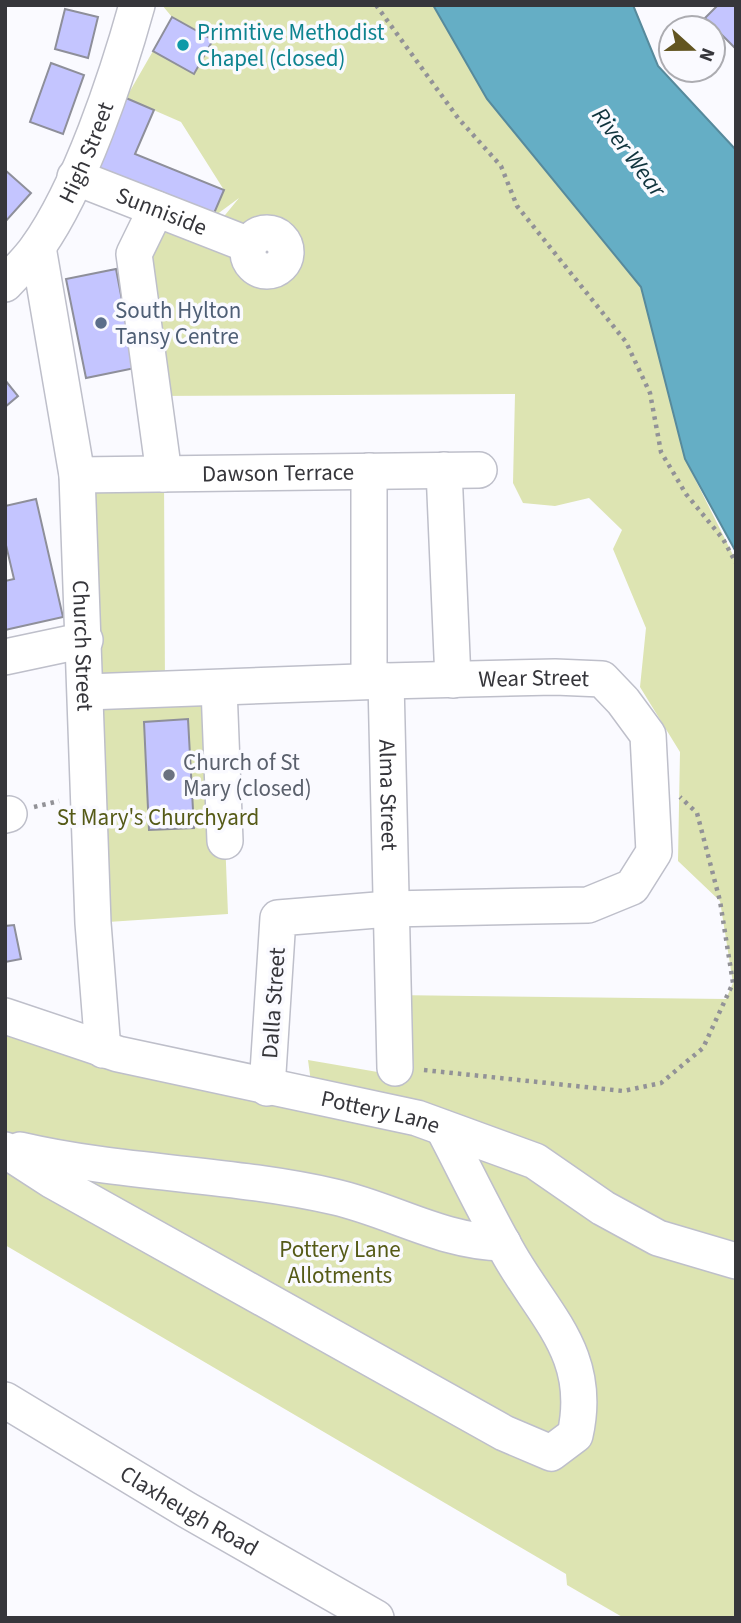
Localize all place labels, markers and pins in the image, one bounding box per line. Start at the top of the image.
place label: Primitive Methodist Chapel (closed) [197,16,385,75]
marker: Primitive Methodist Chapel (closed) [175,37,191,53]
place label: South Hylton Tansy Centre [115,294,241,353]
marker: South Hylton Tansy Centre [93,315,109,331]
place label: Church of St Mary (closed) [183,746,312,805]
marker: Church of St Mary (closed) [161,767,177,783]

